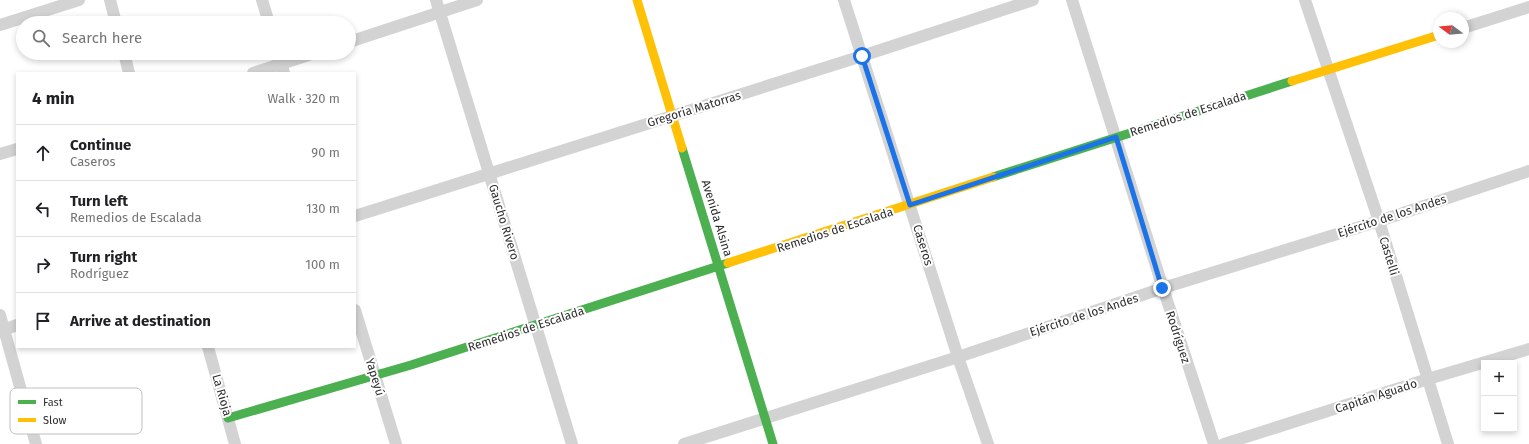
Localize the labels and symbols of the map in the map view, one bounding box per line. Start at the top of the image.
north arrow [1433,12,1469,48]
route start [853,47,871,65]
street label: Gregoria Matorras [646,88,743,130]
street label: Remedios de Escalada [1128,89,1248,139]
street label: Avenida Alsina [699,178,735,258]
street label: Gaucho Rivero [486,182,522,262]
street label: Ejército de los Andes [1336,192,1448,240]
street label: Remedios de Escalada [775,205,895,255]
street label: Caseros [910,223,936,268]
street label: Castelli [1376,235,1402,277]
route end [1153,279,1171,297]
street label: Ejército de los Andes [1028,291,1140,339]
street label: Remedios de Escalada [466,304,586,354]
street label: Rodríguez [1163,309,1193,365]
street label: Yapeyú [363,356,387,398]
street label: La Rioja [209,372,235,418]
street label: Capitán Aguado [1333,376,1419,416]
legend [10,388,142,434]
text: Fast [43,396,63,409]
text: Slow [43,414,67,427]

